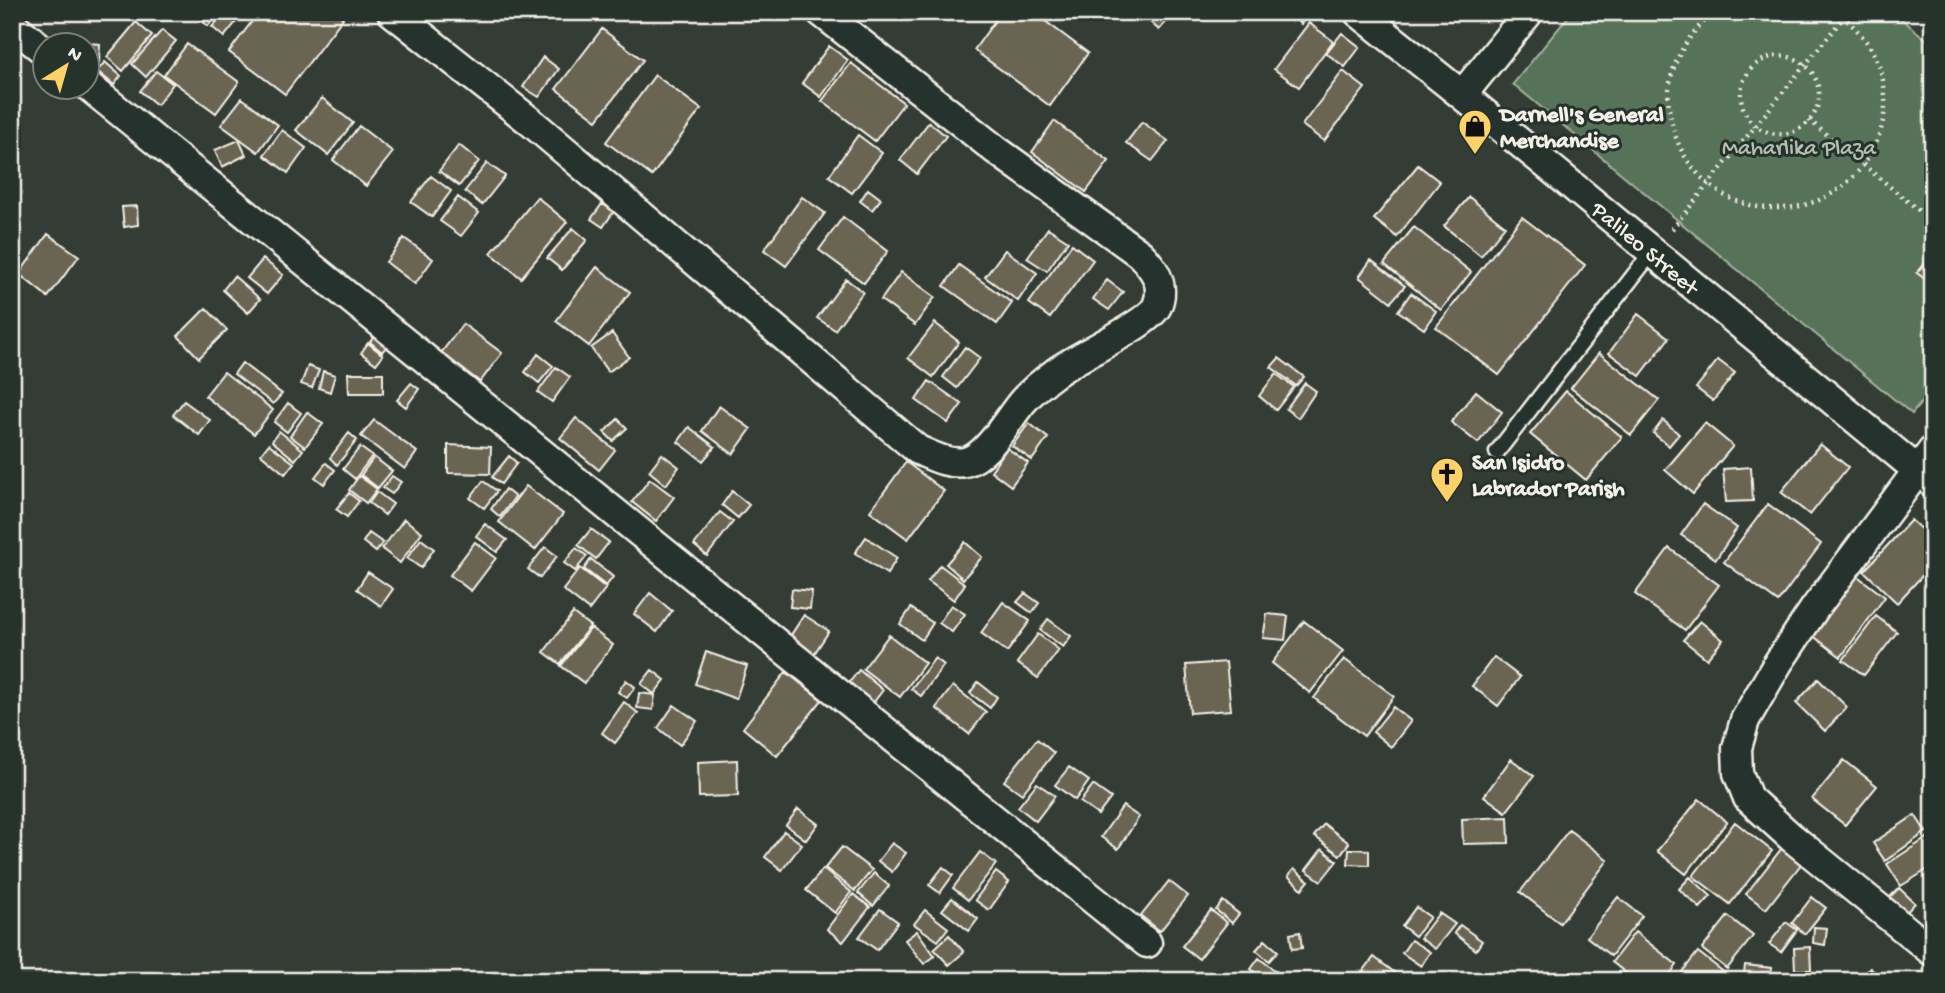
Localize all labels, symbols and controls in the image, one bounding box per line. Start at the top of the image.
north arrow [32,32,102,102]
text: N [62,42,86,68]
place label: Darnell's General Merchandise [1498,103,1664,156]
shop icon: Darnell's General Merchandise [1456,107,1494,156]
park label: Maharlika Plaza [1722,136,1877,163]
street label: Palileo Street [1584,197,1704,303]
place label: San Isidro Labrador Parish [1472,451,1625,504]
church icon: San Isidro Labrador Parish [1428,455,1466,504]

